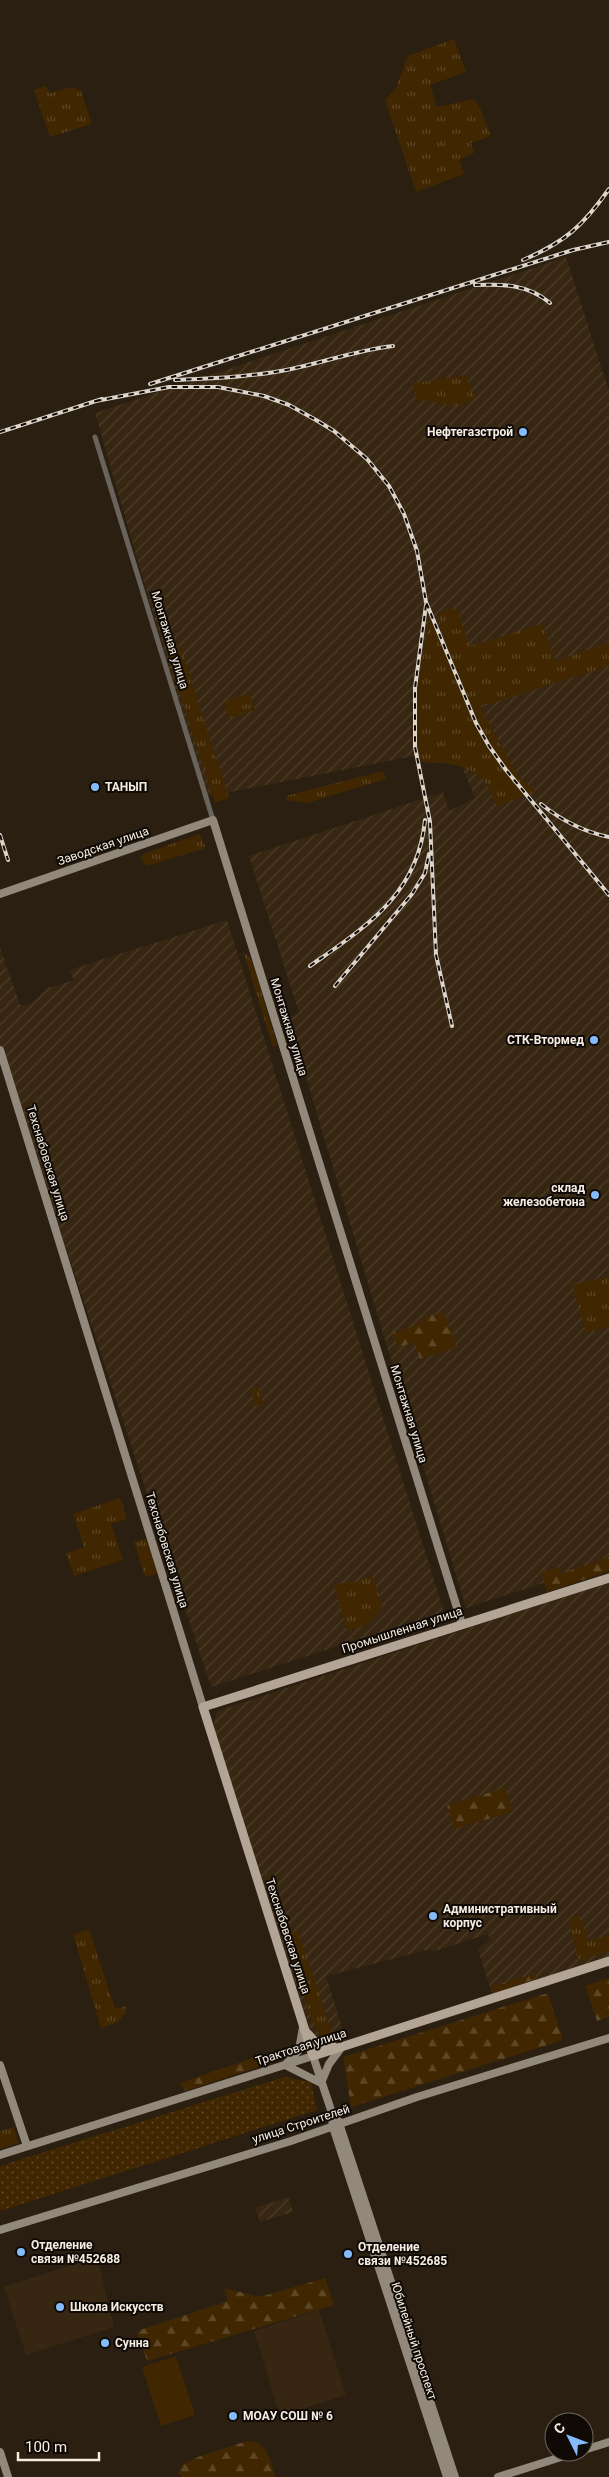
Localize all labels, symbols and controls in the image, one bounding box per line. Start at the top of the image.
place label: Нефтегазстрой [427,425,513,439]
marker: Нефтегазстрой [517,426,529,438]
street label: Монтажная улица [148,589,192,691]
place label: ТАНЫП [105,780,147,794]
marker: ТАНЫП [89,781,101,793]
street label: Заводская улица [55,824,151,868]
street label: Монтажная улица [267,976,311,1078]
place label: СТК-Втормед [507,1033,584,1047]
marker: СТК-Втормед [588,1034,600,1046]
street label: Техснабовская улица [24,1103,72,1223]
place label: склад железобетона [503,1181,586,1209]
marker: склад железобетона [589,1189,601,1201]
street label: Монтажная улица [387,1363,431,1465]
street label: Техснабовская улица [143,1490,191,1610]
street label: Промышленная улица [340,1604,464,1656]
street label: Техснабовская улица [263,1876,313,1996]
place label: Административный корпус [443,1902,557,1930]
marker: Административный корпус [427,1910,439,1922]
street label: Трактовая улица [254,2026,348,2068]
street label: улица Строителей [250,2102,352,2146]
place label: Отделение связи №452688 [31,2238,120,2266]
place label: Отделение связи №452685 [358,2240,447,2268]
marker: Отделение связи №452688 [15,2246,27,2258]
marker: Отделение связи №452685 [342,2248,354,2260]
street label: Юбилейный проспект [388,2280,440,2402]
place label: Школа Искусств [70,2300,164,2314]
marker: Школа Искусств [54,2301,66,2313]
place label: Сунна [115,2336,149,2350]
marker: Сунна [99,2337,111,2349]
place label: МОАУ СОШ № 6 [243,2409,333,2423]
marker: МОАУ СОШ № 6 [227,2410,239,2422]
north arrow [544,2412,594,2462]
text: С [550,2420,568,2437]
scale bar [18,2430,99,2462]
text: 100 m [25,2438,67,2456]

